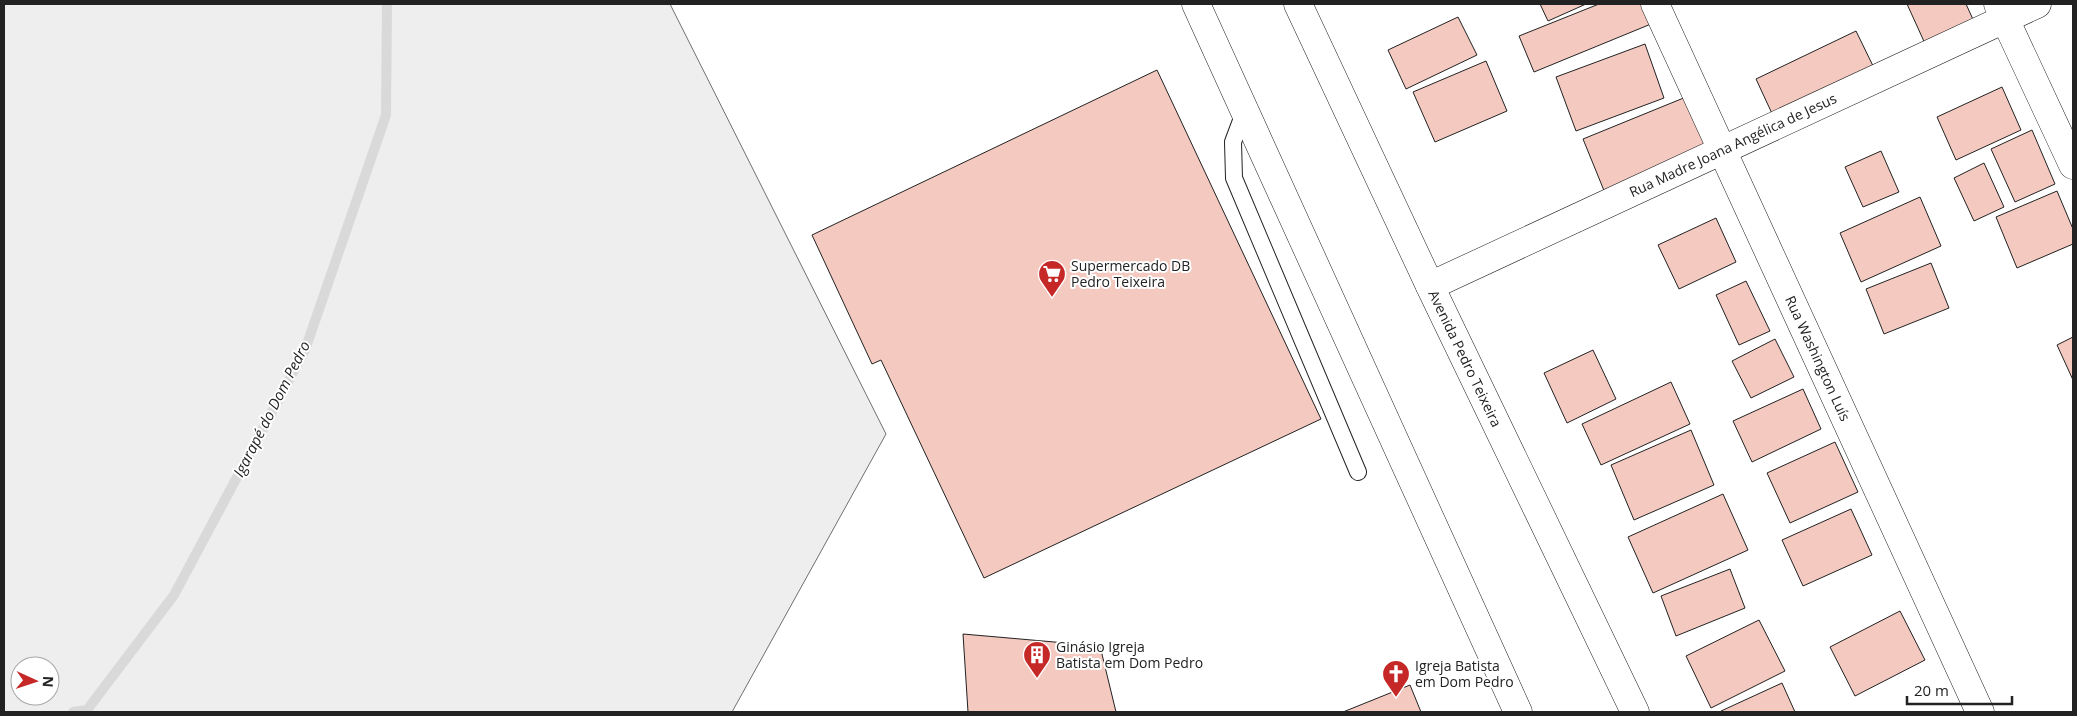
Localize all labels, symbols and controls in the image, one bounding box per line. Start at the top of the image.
street label: Rua Madre Joana Angélica de Jesus [1626,88,1840,201]
place label: Supermercado DB Pedro Teixeira [1071,256,1190,291]
supermarket icon: Supermercado DB Pedro Teixeira [1037,259,1067,298]
street label: Avenida Pedro Teixeira [1424,287,1506,430]
street label: Rua Washington Luís [1781,292,1855,424]
water label: Igarapé do Dom Pedro [228,337,314,480]
place label: Ginásio Igreja Batista em Dom Pedro [1056,637,1203,672]
building icon: Ginásio Igreja Batista em Dom Pedro [1022,640,1052,679]
north arrow [10,656,60,706]
place label: Igreja Batista em Dom Pedro [1415,656,1514,691]
church icon: Igreja Batista em Dom Pedro [1381,659,1411,698]
scale bar [1907,674,2012,706]
text: N [39,676,58,688]
text: 20 m [1914,680,1949,700]

